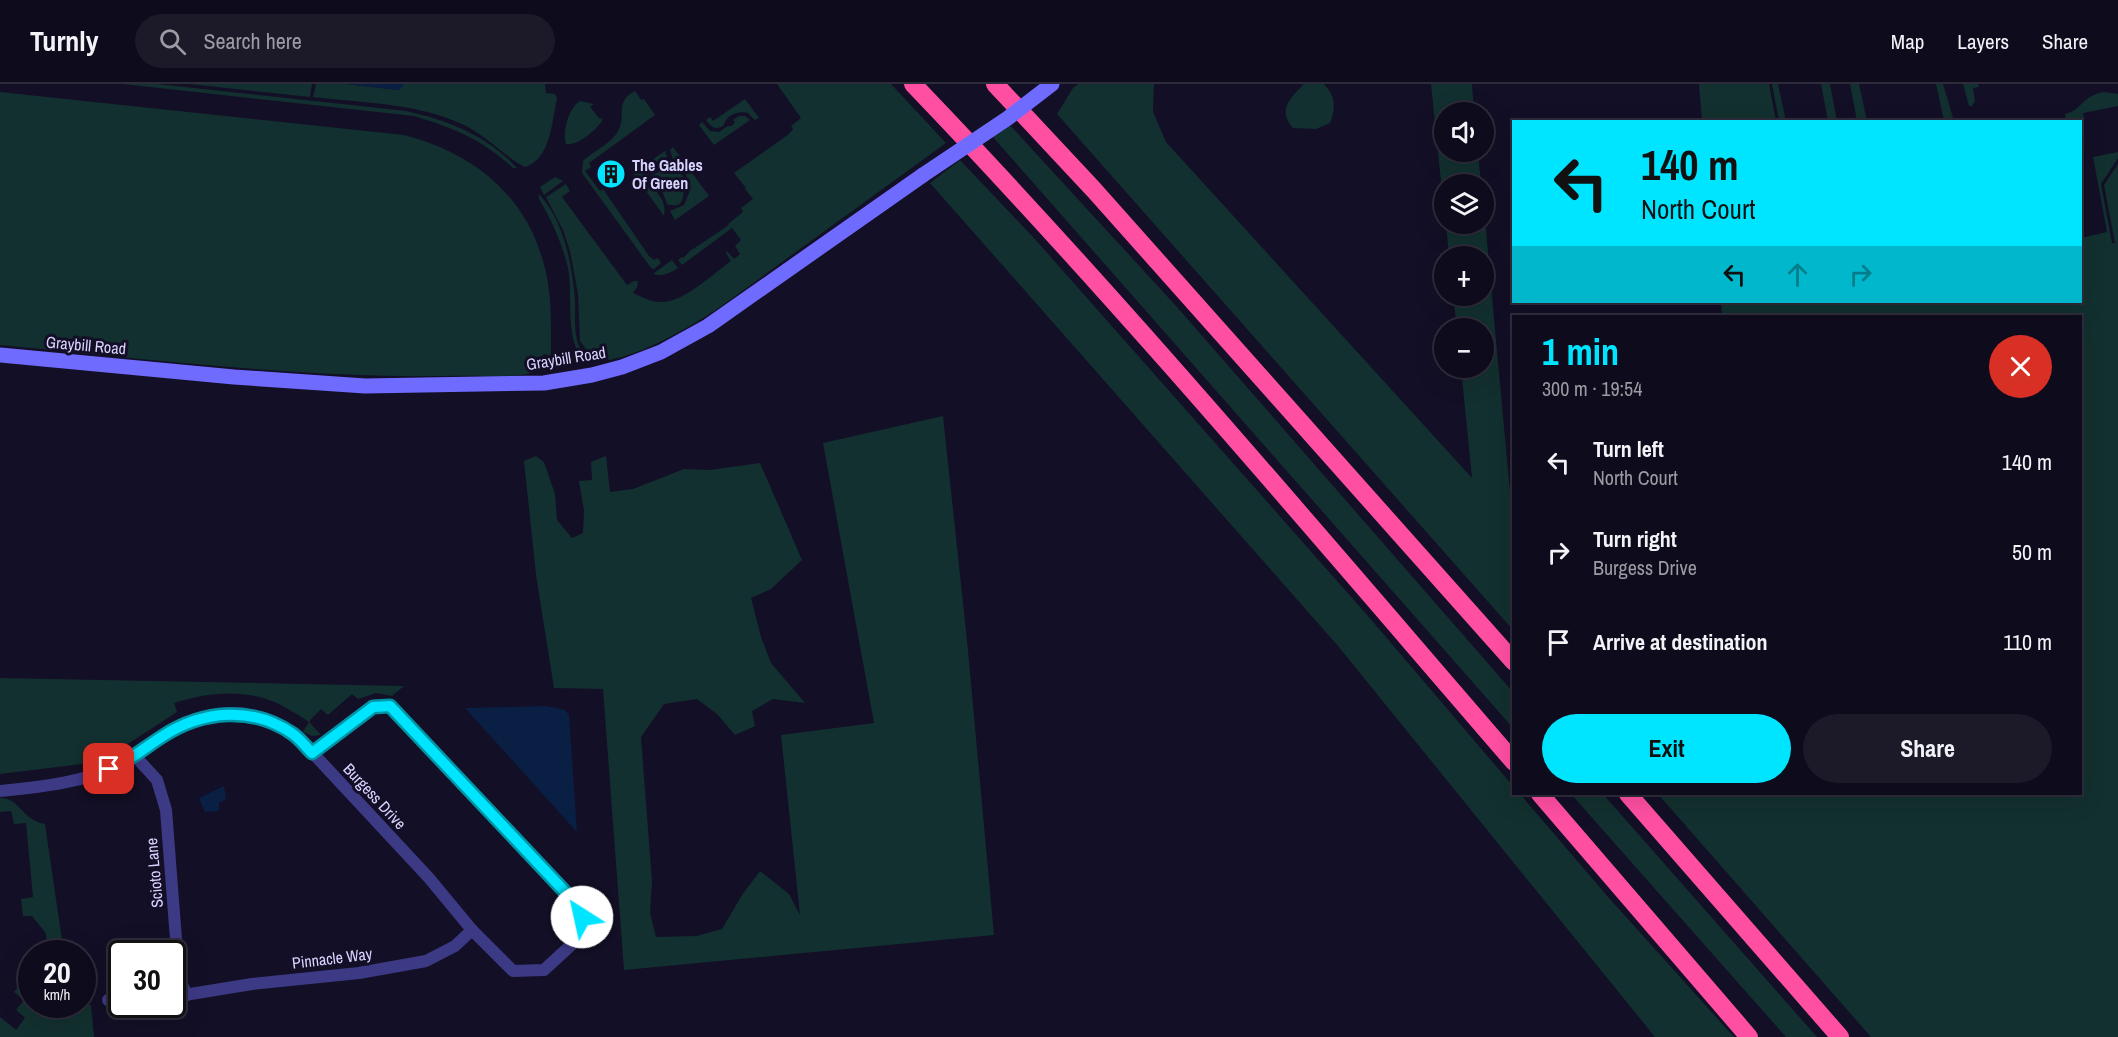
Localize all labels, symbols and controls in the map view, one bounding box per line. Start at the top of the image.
search box [135,14,555,68]
text: Turnly [30,22,99,60]
icon: search [156,25,189,58]
text: Search here [204,26,302,56]
text: Map [1891,27,1924,56]
text: Layers [1957,27,2009,56]
text: Share [2042,27,2088,56]
map controls [1434,102,1494,378]
button: sound [1434,102,1494,162]
text: 140 m [1641,137,1739,193]
icon: left [1542,144,1620,222]
place label: The Gables Of Green [632,154,703,194]
building icon: The Gables Of Green [595,158,627,190]
button: layers [1434,174,1494,234]
text: North Court [1641,191,1755,227]
button: + [1434,246,1494,306]
icon: left [1718,258,1751,291]
icon: ahead [1781,258,1814,291]
icon: right [1844,258,1877,291]
button: − [1434,318,1494,378]
text: 1 min [1542,328,1619,376]
street label: Graybill Road [45,331,127,359]
button: close [1989,335,2052,398]
street label: Graybill Road [525,341,607,375]
text: 300 m · 19:54 [1542,375,1642,402]
text: Turn left [1593,434,1664,464]
icon: left [1542,446,1575,479]
text: 140 m [2002,447,2052,477]
text: North Court [1593,464,1678,491]
text: Turn right [1593,524,1677,554]
icon: right [1542,536,1575,569]
text: 50 m [2012,537,2052,567]
text: Burgess Drive [1593,554,1697,581]
icon: arrive [1542,626,1575,659]
text: Arrive at destination [1593,627,1767,657]
text: 110 m [2003,627,2052,657]
button: Exit [1542,714,1791,783]
button: Share [1803,714,2052,783]
pin [83,743,134,794]
icon: arrive [92,752,125,785]
street label: Burgess Drive [339,758,411,834]
street label: Scioto Lane [140,837,168,909]
position arrow [550,885,614,949]
speed limit sign: 30 [108,940,186,1018]
street label: Pinnacle Way [291,942,374,974]
text: 20 [43,952,71,992]
text: km/h [44,984,70,1005]

